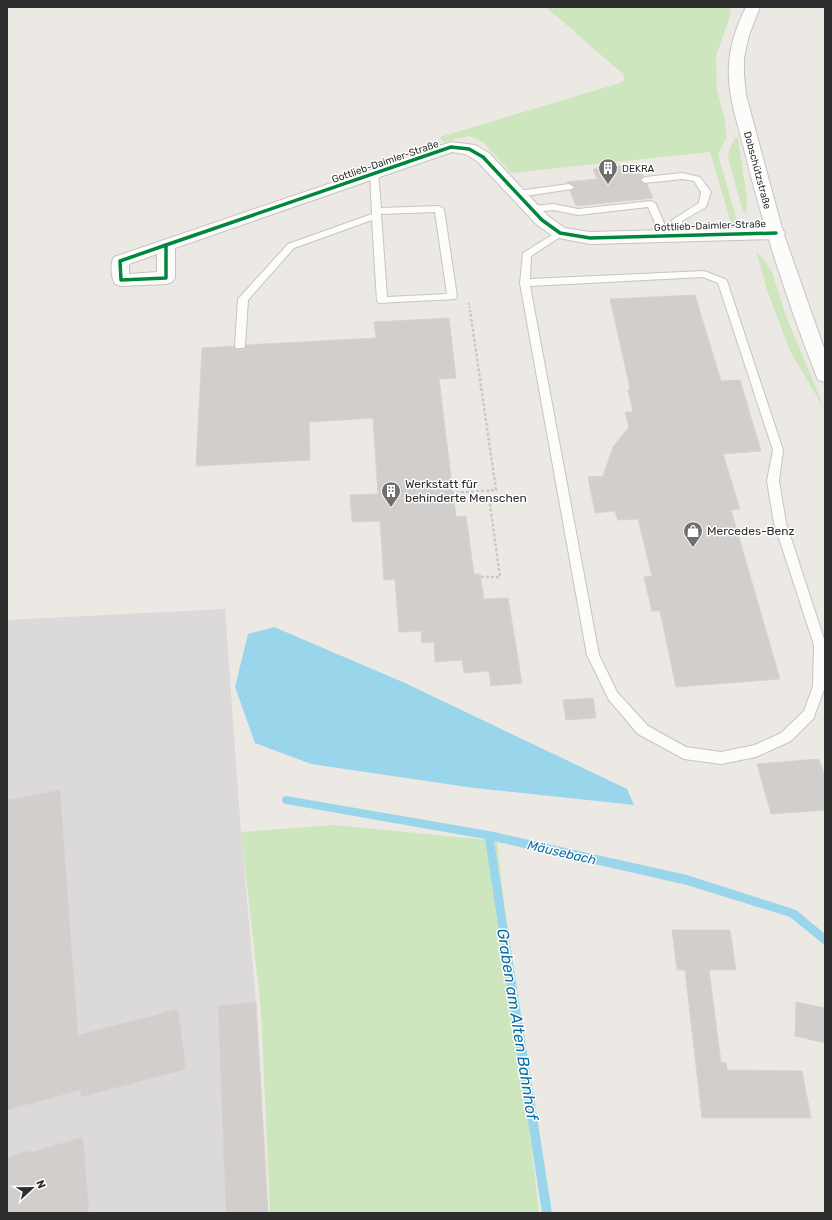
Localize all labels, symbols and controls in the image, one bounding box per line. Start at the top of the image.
street label: Dobschützstraße [741,130,773,211]
street label: Gottlieb-Daimler-Straße [330,138,441,186]
building icon: DEKRA [597,157,619,185]
place label: DEKRA [622,163,655,175]
street label: Gottlieb-Daimler-Straße [654,218,767,234]
place label: Werkstatt für behinderte Menschen [405,477,527,505]
building icon: Werkstatt für behinderte Menschen [380,480,402,508]
shop icon: Mercedes-Benz [682,520,704,548]
place label: Mercedes-Benz [707,524,795,538]
water label: Mäusebach [526,837,598,868]
water label: Graben am Alten Bahnhof [493,927,542,1123]
north arrow [12,1168,52,1208]
text: N [33,1178,48,1191]

